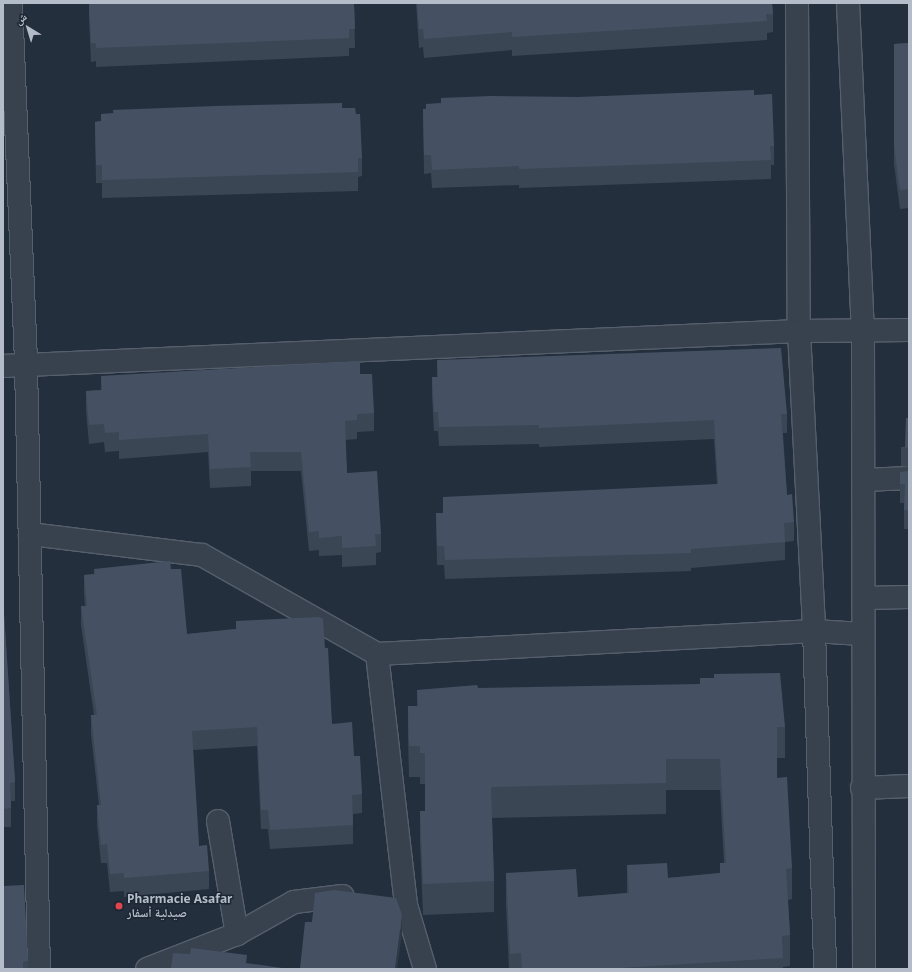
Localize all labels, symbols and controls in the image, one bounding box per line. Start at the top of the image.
north arrow [8,8,48,48]
text: ش [11,9,30,28]
place label: Pharmacie Asafar صيدلية أسفار [127,892,232,920]
marker: Pharmacie Asafar صيدلية أسفار [114,901,124,911]

